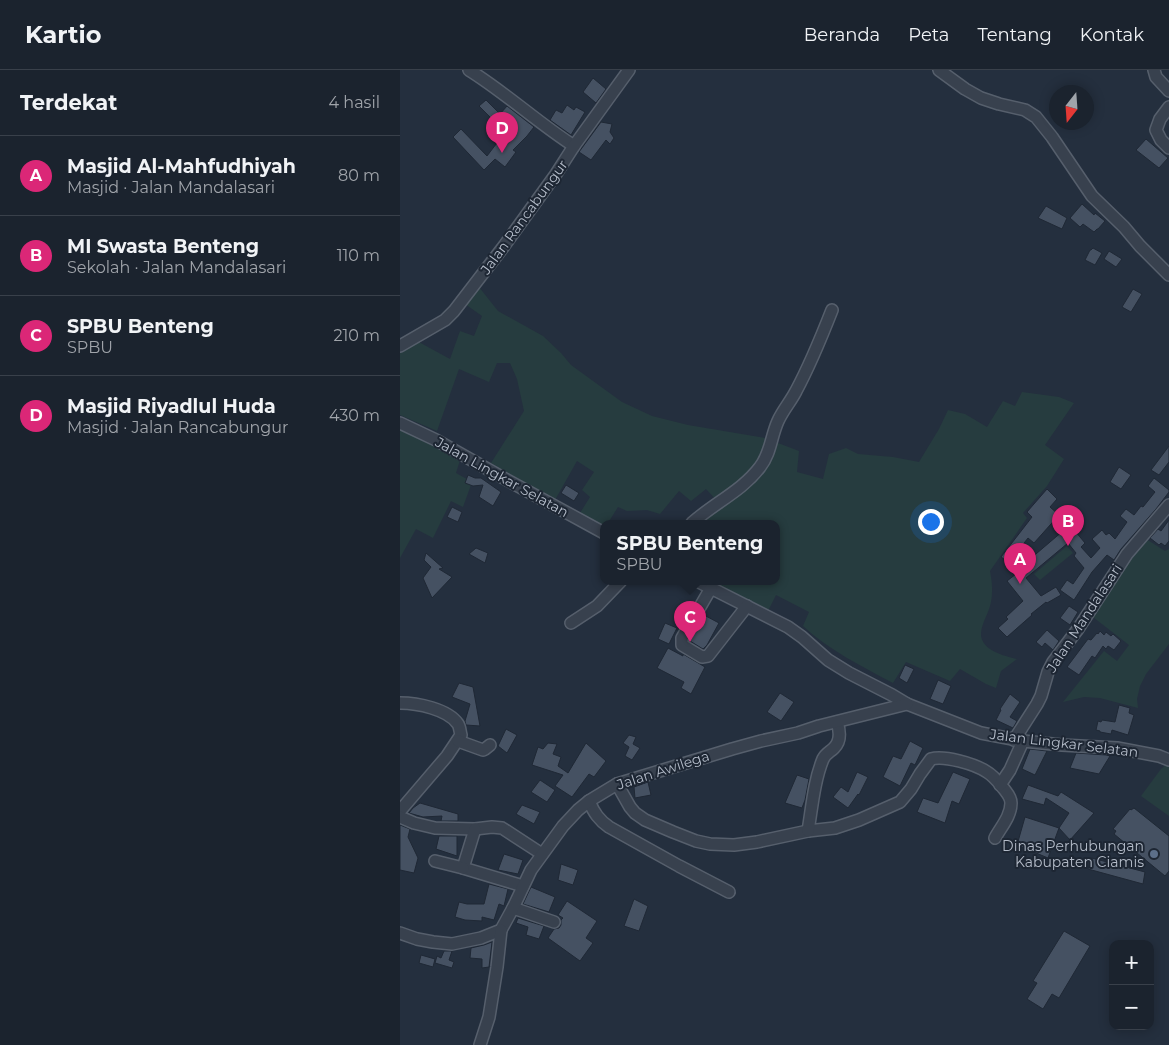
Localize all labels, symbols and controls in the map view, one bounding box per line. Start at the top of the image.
text: Kartio [25,20,101,49]
text: Beranda [804,24,880,46]
text: Peta [908,24,949,46]
text: Tentang [977,24,1052,46]
text: Kontak [1080,24,1144,46]
north arrow [1049,85,1094,130]
text: Terdekat [20,90,117,115]
text: 4 hasil [329,93,380,112]
pin: D [486,112,518,153]
text: Masjid Al-Mahfudhiyah [67,155,296,178]
street label: Jalan Rancabungur [476,156,572,279]
text: A [30,166,42,185]
text: 80 m [338,166,380,185]
text: Masjid · Jalan Mandalasari [67,178,275,197]
text: MI Swasta Benteng [67,235,259,258]
text: B [30,246,42,265]
text: 110 m [337,246,380,265]
text: Sekolah · Jalan Mandalasari [67,258,286,277]
text: SPBU Benteng [67,315,214,338]
text: C [30,326,42,345]
text: 210 m [333,326,380,345]
text: SPBU [67,338,113,357]
text: Masjid Riyadlul Huda [67,395,276,418]
text: D [29,406,43,425]
text: 430 m [329,406,380,425]
text: Masjid · Jalan Rancabungur [67,418,288,437]
street label: Jalan Lingkar Selatan [431,432,572,521]
pin: B [1052,505,1084,546]
your location [918,509,944,535]
popup [600,520,780,585]
text: SPBU Benteng [617,532,763,555]
pin: A [1004,543,1036,584]
text: SPBU [617,555,662,574]
street label: Jalan Mandalasari [1042,560,1126,676]
pin: C [674,601,706,642]
street label: Jalan Lingkar Selatan [988,725,1139,761]
street label: Jalan Awilega [613,747,712,794]
place label: Dinas Perhubungan Kabupaten Ciamis [1002,837,1144,871]
marker: Dinas Perhubungan Kabupaten Ciamis [1148,848,1160,860]
map controls [1109,940,1154,1030]
button: + [1109,940,1154,985]
button: − [1109,985,1154,1030]

